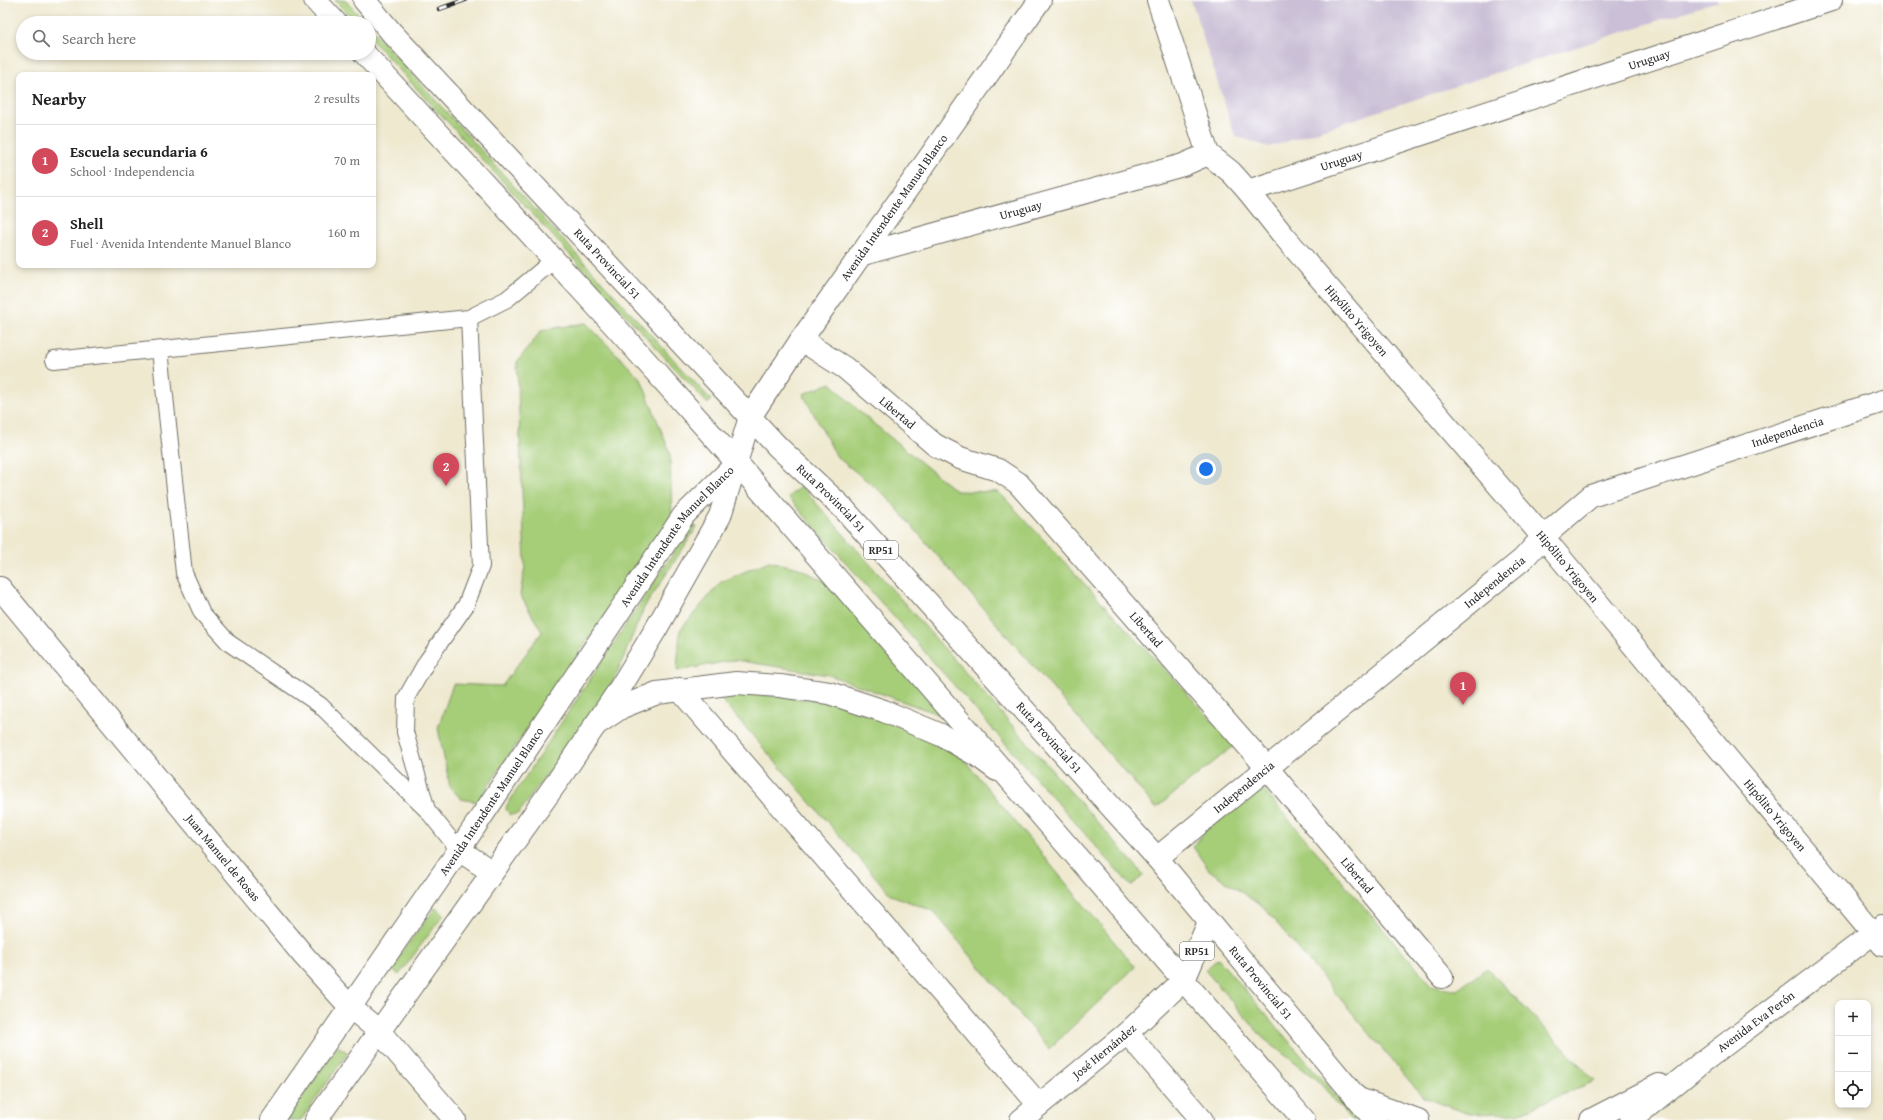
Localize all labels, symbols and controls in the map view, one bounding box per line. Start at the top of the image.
search box [16,16,376,60]
icon: search [30,27,52,49]
text: Search here [62,28,136,49]
street label: Uruguay [1626,44,1672,74]
text: Nearby [32,86,86,111]
text: 2 results [314,89,360,108]
street label: Avenida Intendente Manuel Blanco [836,130,951,284]
text: Escuela secundaria 6 [70,141,208,162]
street label: Uruguay [1318,145,1365,175]
text: 1 [42,151,48,170]
text: 70 m [334,151,360,170]
text: School · Independencia [70,162,195,181]
street label: Uruguay [998,196,1044,224]
text: Shell [70,213,103,234]
text: 2 [42,223,48,242]
text: 160 m [328,223,360,242]
street label: Ruta Provincial 51 [570,224,645,303]
text: Fuel · Avenida Intendente Manuel Blanco [70,234,291,253]
street label: Hipólito Yrigoyen [1321,281,1393,360]
street label: Libertad [876,392,920,433]
street label: Independencia [1749,412,1826,451]
pin: 2 [433,453,459,486]
your location [1196,459,1216,479]
street label: Ruta Provincial 51 [793,460,870,536]
street label: Avenida Intendente Manuel Blanco [616,462,737,610]
street label: Hipólito Yrigoyen [1533,526,1603,606]
road number: RP51 [864,541,898,559]
street label: Independencia [1460,551,1529,612]
street label: Libertad [1126,608,1167,651]
pin: 1 [1450,672,1476,705]
street label: Ruta Provincial 51 [1013,698,1086,777]
street label: Avenida Intendente Manuel Blanco [435,723,547,879]
street label: Independencia [1209,756,1278,817]
street label: Hipólito Yrigoyen [1740,775,1811,855]
street label: Juan Manuel de Rosas [181,809,265,905]
street label: Libertad [1337,853,1378,897]
road number: RP51 [1180,942,1214,960]
street label: Ruta Provincial 51 [1226,942,1297,1023]
street label: Avenida Eva Perón [1713,986,1798,1056]
map controls [1835,1000,1871,1108]
button: + [1835,1000,1871,1036]
street label: José Hernández [1067,1020,1140,1084]
button: − [1835,1036,1871,1072]
button: locate [1835,1072,1871,1108]

